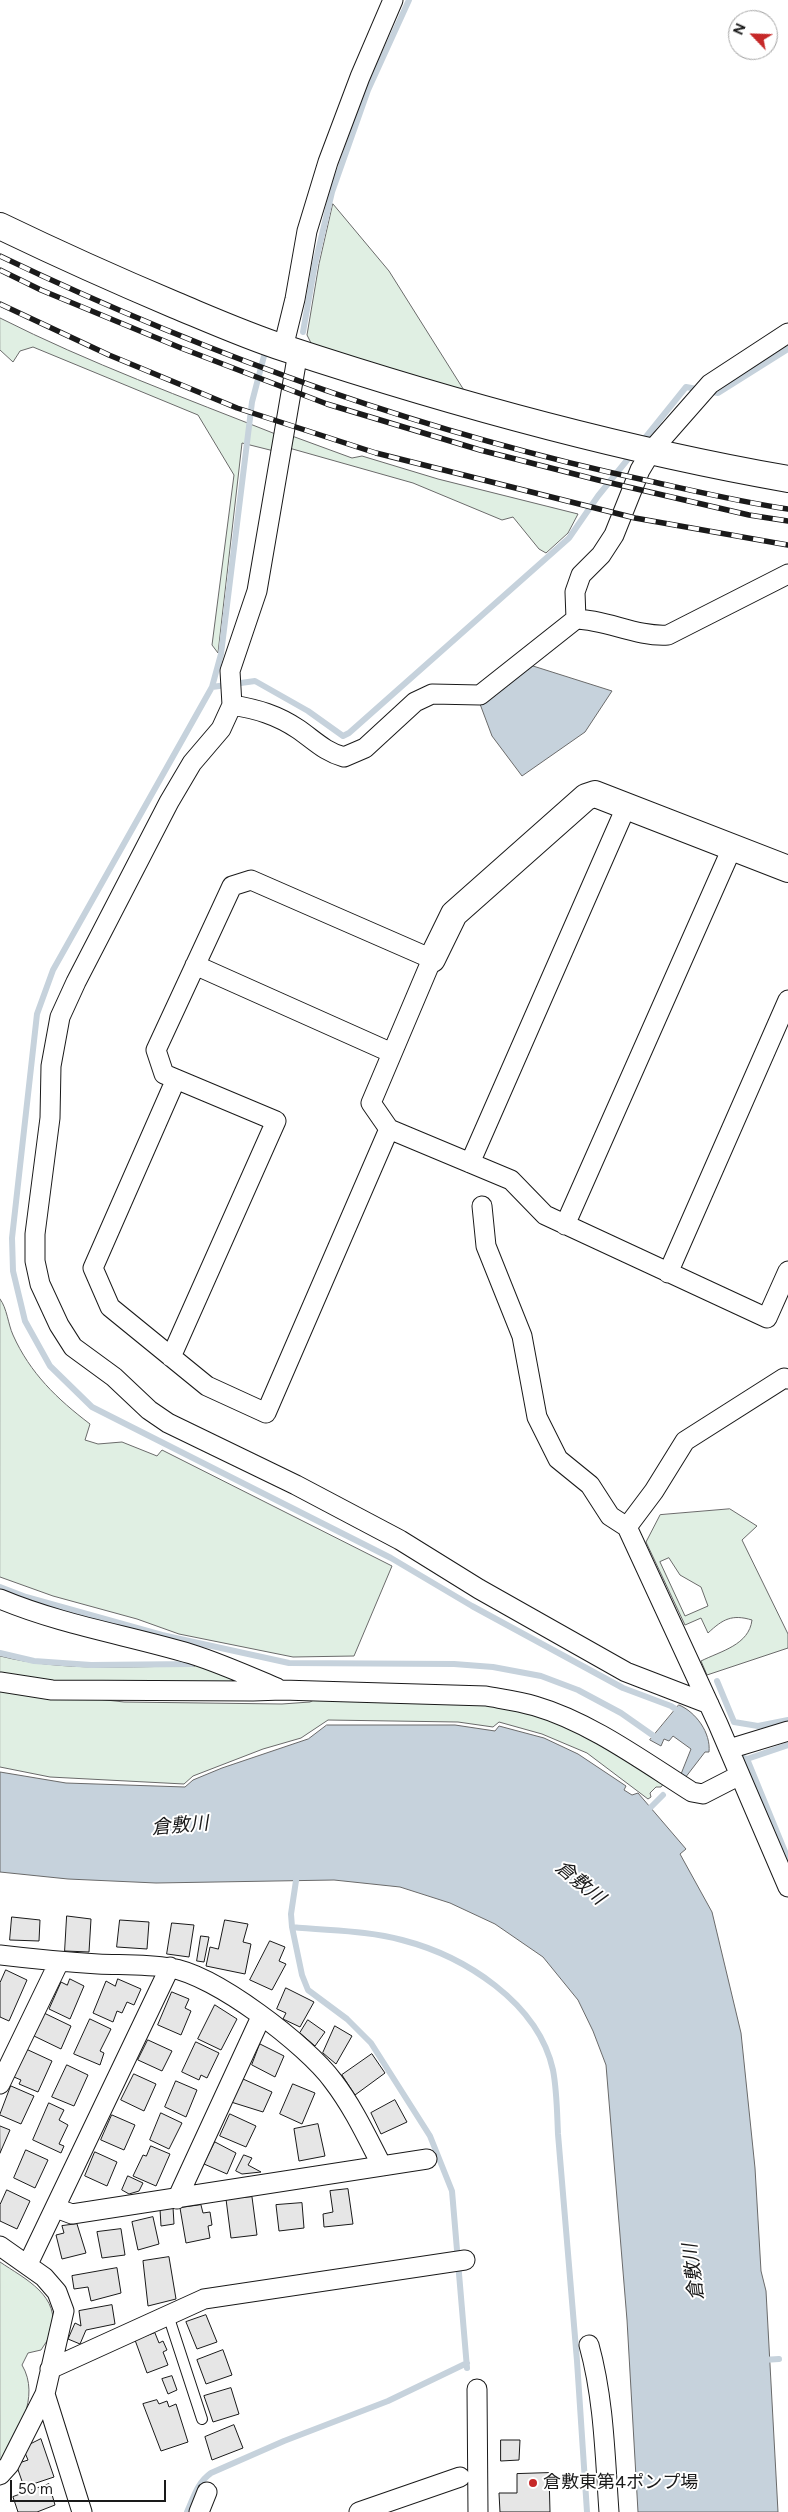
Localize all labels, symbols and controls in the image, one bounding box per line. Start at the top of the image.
north arrow [728,10,778,60]
text: N [730,21,750,38]
water label: 倉敷川 [151,1812,209,1840]
water label: 倉敷川 [551,1856,609,1910]
water label: 倉敷川 [679,2242,709,2302]
scale bar [12,2470,169,2502]
place label: 倉敷東第4ポンプ場 [543,2472,698,2494]
marker: 倉敷東第4ポンプ場 [527,2477,539,2489]
text: 50 m [18,2480,53,2498]

